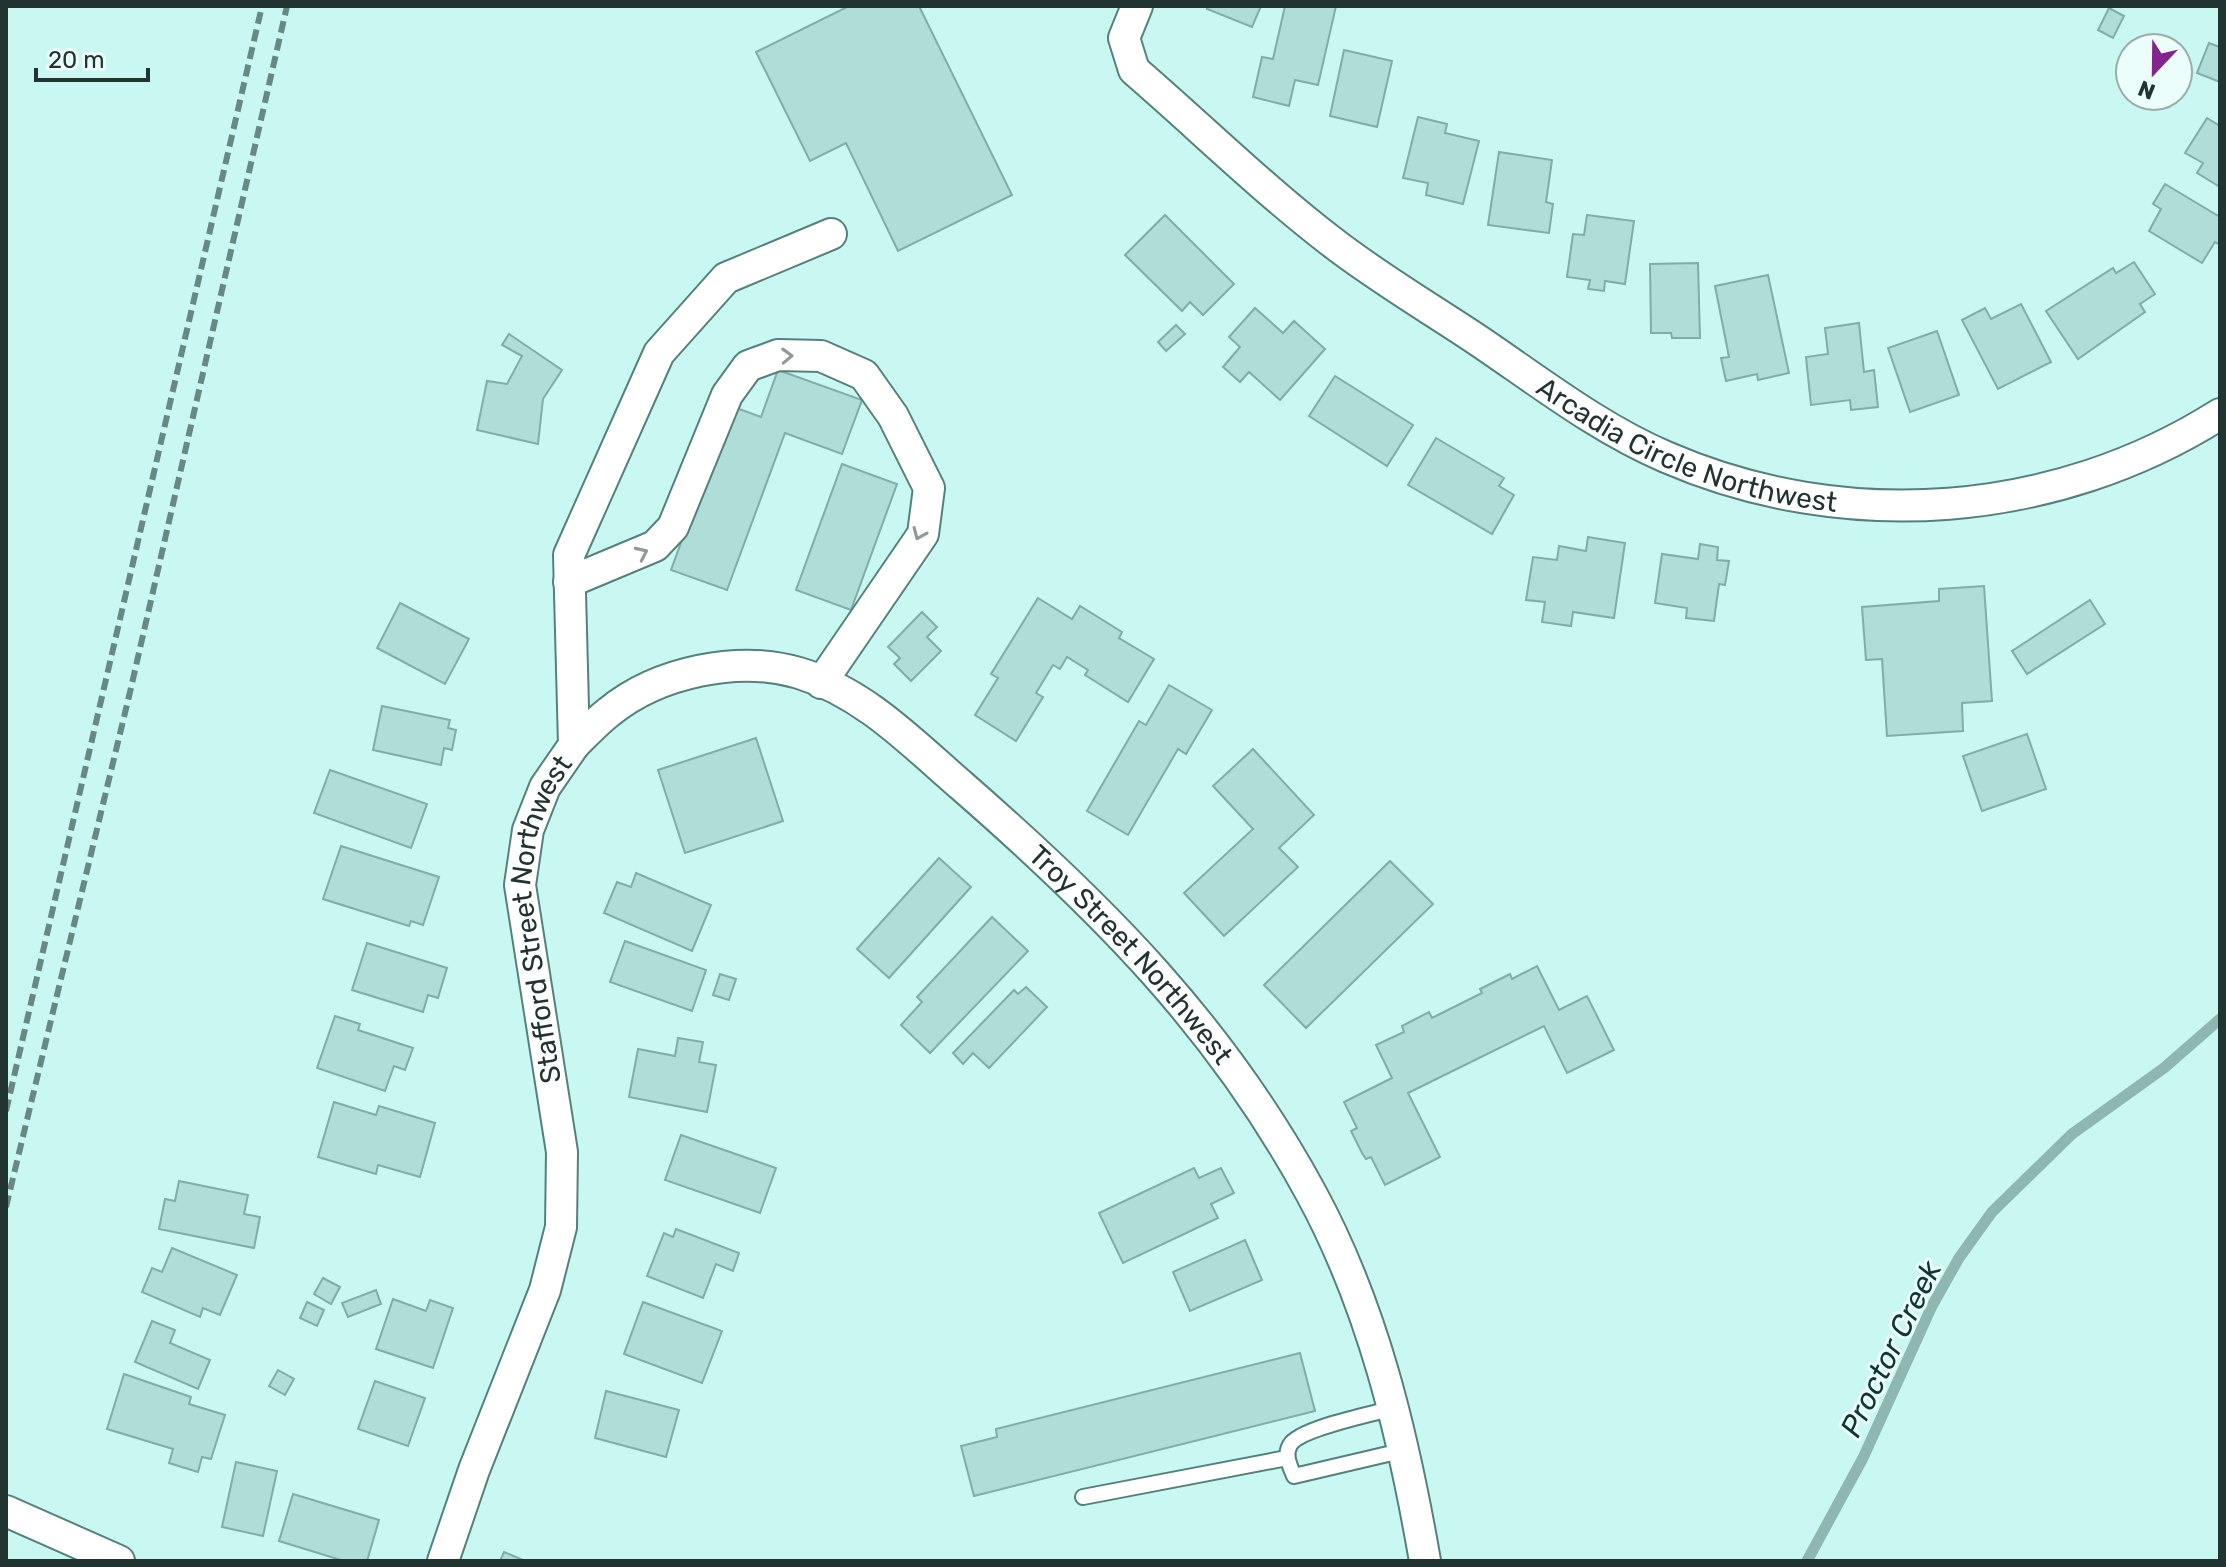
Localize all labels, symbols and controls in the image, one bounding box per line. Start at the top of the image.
scale bar [36,32,148,82]
north arrow [2114,32,2194,112]
text: 20 m [48,46,105,74]
text: N [2134,75,2159,106]
one-way arrow [781,348,794,365]
street label: Arcadia Circle Northwest [1531,370,1839,519]
one-way arrow [913,526,929,540]
one-way arrow [633,547,648,563]
street label: Stafford Street Northwest [504,749,579,1086]
street label: Troy Street Northwest [1022,838,1240,1071]
water label: Proctor Creek [1833,1255,1949,1443]

